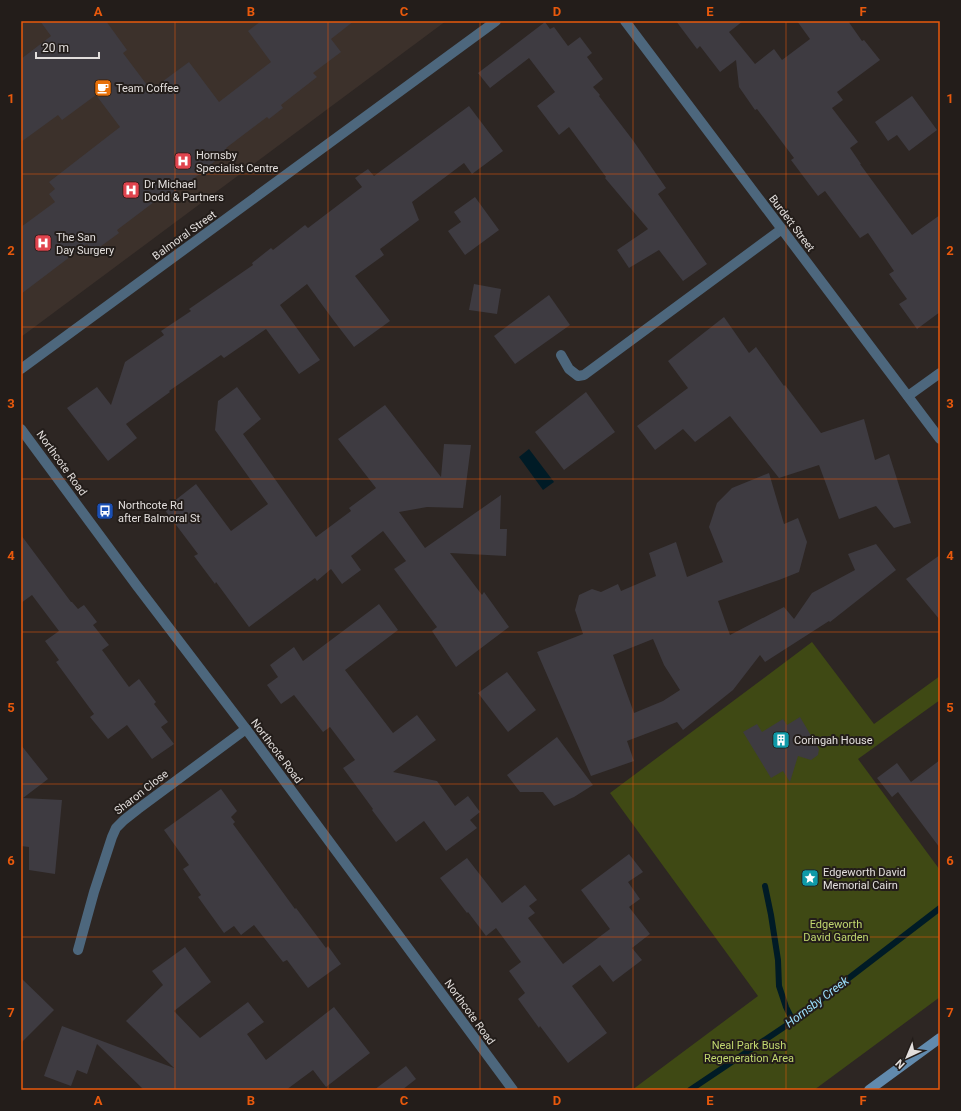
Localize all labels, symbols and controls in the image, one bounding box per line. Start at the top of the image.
text: A [94,4,103,19]
text: B [247,4,255,19]
text: C [400,4,409,19]
text: D [553,4,561,19]
text: E [706,4,714,19]
text: F [859,4,867,19]
scale bar [36,34,99,60]
text: 20 m [42,41,69,55]
cafe icon: Team Coffee [93,78,113,98]
place label: Team Coffee [116,82,179,95]
text: 1 [7,91,15,106]
text: 1 [946,91,954,106]
place label: Hornsby Specialist Centre [196,149,279,175]
hospital icon: Hornsby Specialist Centre [173,151,193,171]
place label: Dr Michael Dodd & Partners [144,178,224,204]
hospital icon: Dr Michael Dodd & Partners [121,180,141,200]
street label: Burdett Street [766,192,817,254]
street label: Balmoral Street [150,208,219,263]
place label: The San Day Surgery [56,231,115,257]
hospital icon: The San Day Surgery [33,233,53,253]
text: 2 [7,243,15,258]
text: 2 [946,243,954,258]
text: 3 [7,396,15,411]
text: 3 [946,396,954,411]
street label: Northcote Road [34,428,90,498]
place label: Northcote Rd after Balmoral St [118,499,201,525]
bus stop icon: Northcote Rd after Balmoral St [95,501,115,521]
text: 4 [7,548,15,563]
text: 4 [946,548,954,563]
text: 5 [7,700,15,715]
text: 5 [946,700,954,715]
street label: Northcote Road [248,717,305,786]
building icon: Coringah House [771,730,791,750]
place label: Coringah House [794,734,873,747]
street label: Sharon Close [112,767,171,817]
text: 6 [7,853,15,868]
text: 6 [946,853,954,868]
place label: Edgeworth David Memorial Cairn [823,866,906,892]
place icon: Edgeworth David Memorial Cairn [800,868,820,888]
park label: Edgeworth David Garden [803,918,869,944]
water label: Hornsby Creek [782,973,852,1030]
street label: Northcote Road [442,977,498,1047]
text: 7 [7,1005,15,1020]
text: 7 [946,1005,954,1020]
north arrow [887,1037,927,1077]
park label: Neal Park Bush Regeneration Area [704,1039,794,1065]
text: N [893,1056,908,1071]
text: A [94,1093,103,1108]
text: B [247,1093,255,1108]
text: C [400,1093,409,1108]
text: D [553,1093,561,1108]
text: E [706,1093,714,1108]
text: F [859,1093,867,1108]

